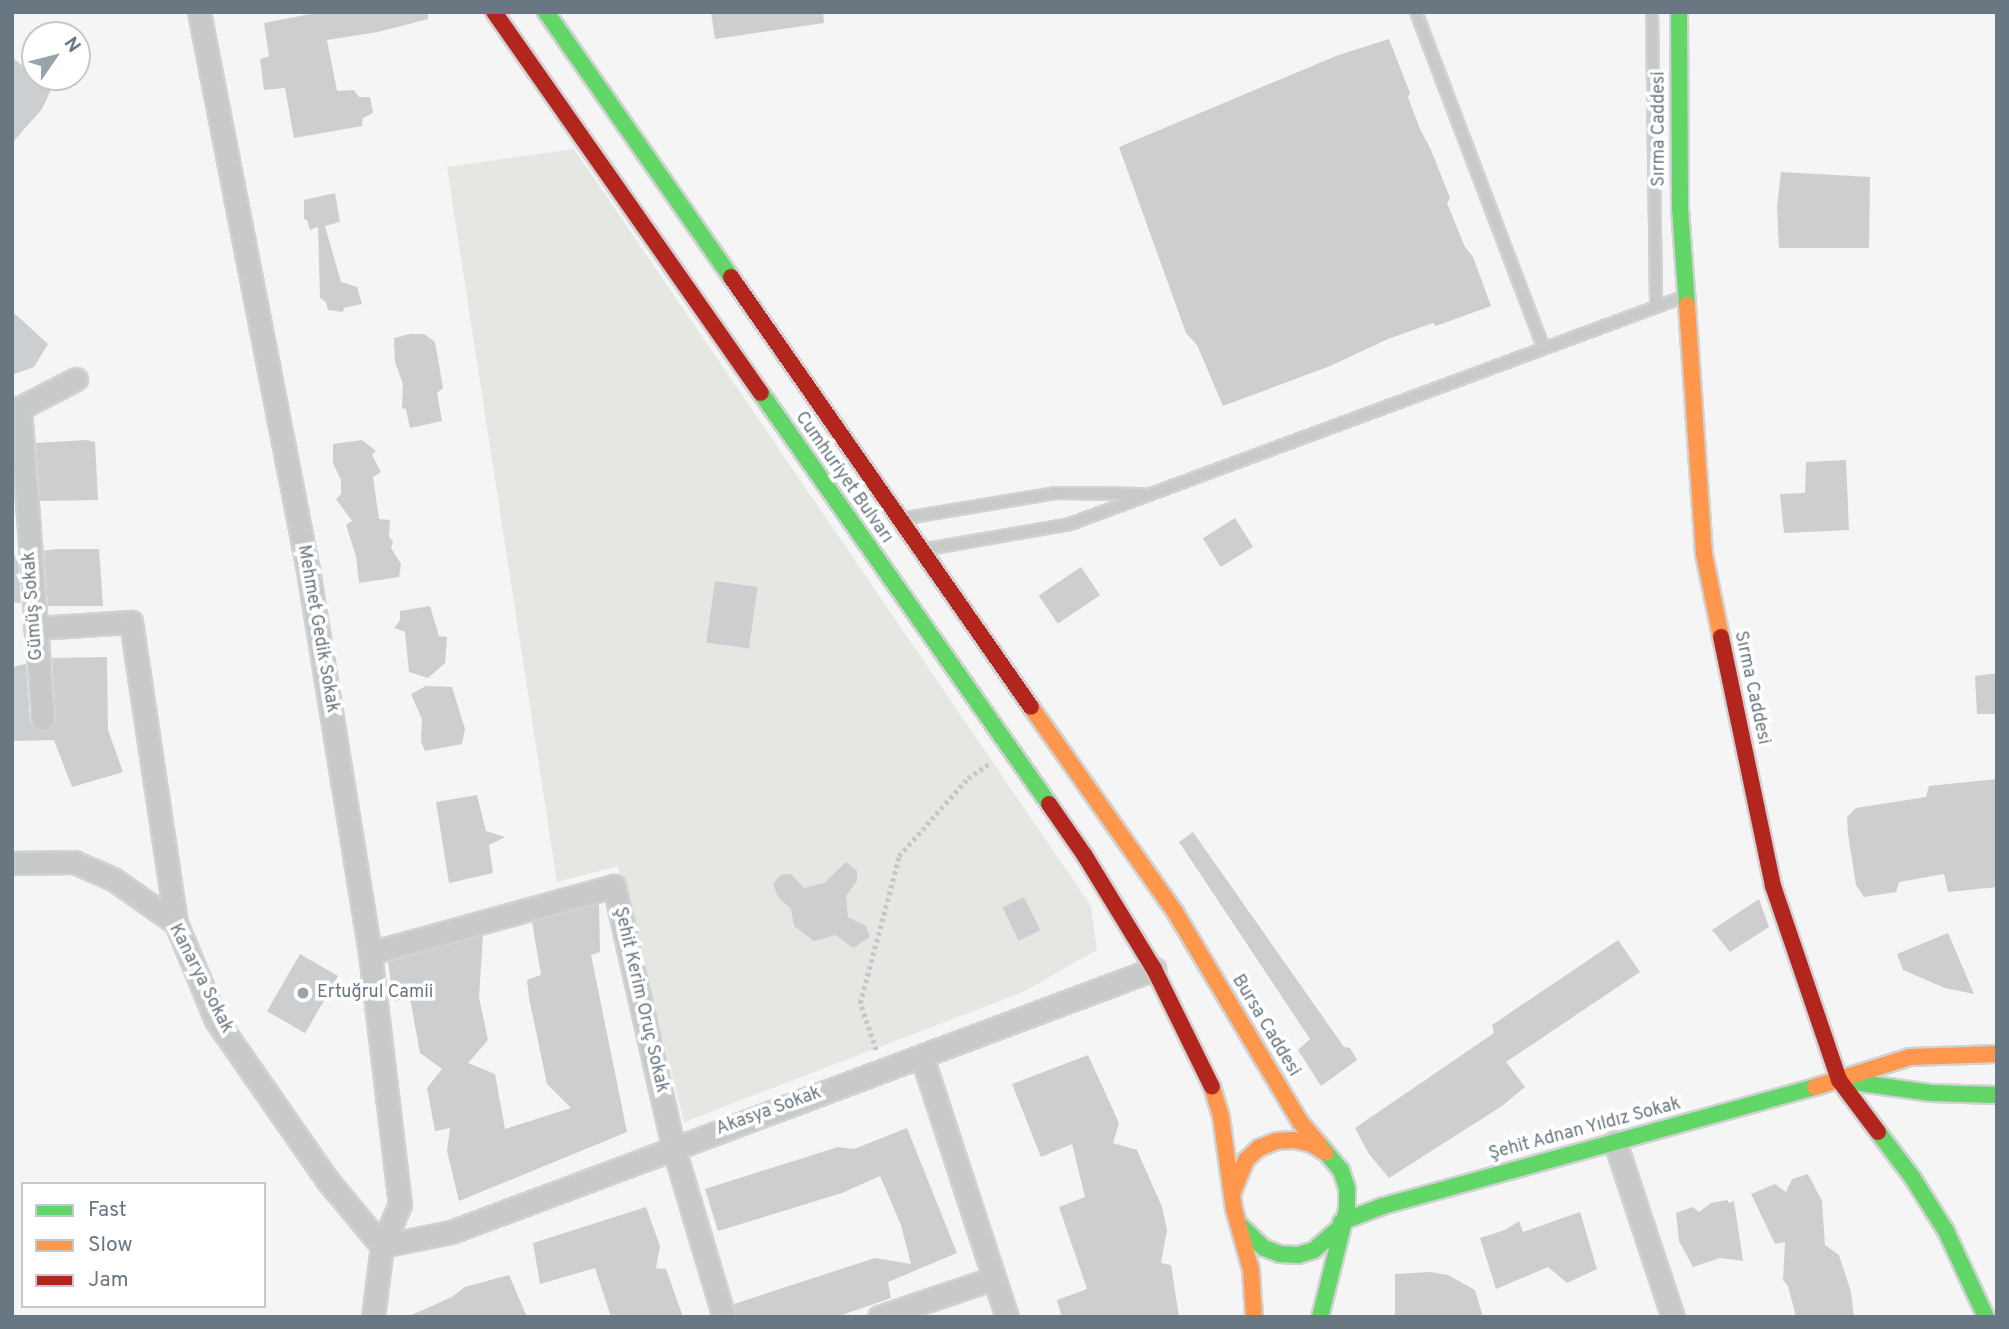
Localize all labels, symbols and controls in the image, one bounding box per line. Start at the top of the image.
north arrow [21,21,91,91]
text: N [58,33,85,58]
street label: Sırma Caddesi [1649,71,1671,187]
street label: Cumhuriyet Bulvarı [790,408,896,548]
street label: Mehmet Gedik Sokak [292,543,342,715]
street label: Gümüş Sokak [19,551,49,661]
street label: Sırma Caddesi [1728,629,1774,747]
street label: Şehit Kerim Oruç Sokak [608,905,672,1095]
street label: Kanarya Sokak [163,921,237,1037]
street label: Bursa Caddesi [1226,971,1304,1081]
place label: Ertuğrul Camii [317,982,433,1004]
marker: Ertuğrul Camii [295,985,311,1001]
street label: Akasya Sokak [713,1083,825,1141]
street label: Şehit Adnan Yıldız Sokak [1486,1094,1684,1166]
legend [21,1182,266,1308]
text: Fast [88,1197,127,1224]
text: Slow [88,1232,133,1259]
text: Jam [88,1267,129,1294]

